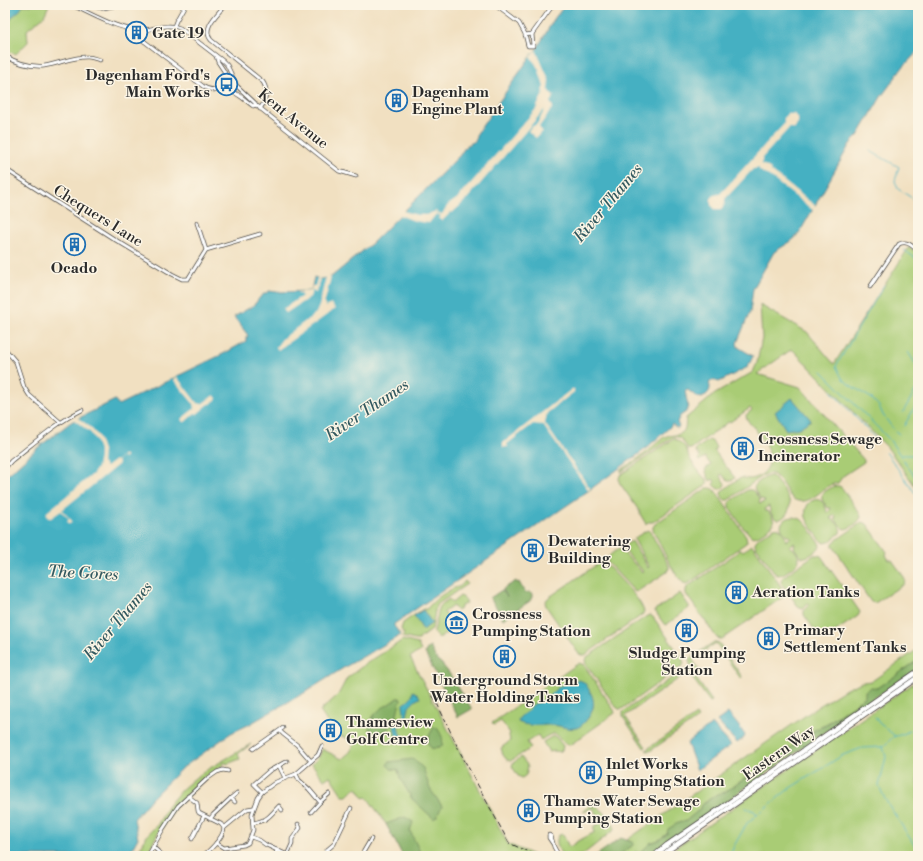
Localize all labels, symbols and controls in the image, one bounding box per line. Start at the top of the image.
building icon: Gate 19 [124,20,150,46]
place label: Gate 19 [152,24,204,43]
place label: Dagenham Ford's Main Works [85,66,210,102]
bus stop icon: Dagenham Ford's Main Works [213,71,239,97]
place label: Dagenham Engine Plant [412,83,503,119]
street label: Kent Avenue [254,85,332,153]
building icon: Dagenham Engine Plant [383,88,409,114]
water label: River Thames [569,160,647,247]
street label: Chequers Lane [50,181,146,251]
building icon: Ocado [61,232,87,258]
place label: Ocado [51,259,97,278]
water label: River Thames [321,375,413,446]
place label: Crossness Sewage Incinerator [758,430,882,466]
building icon: Crossness Sewage Incinerator [729,435,755,461]
place label: Dewatering Building [548,532,631,568]
building icon: Dewatering Building [520,537,546,563]
water label: The Gores [47,561,119,585]
water label: River Thames [79,578,157,665]
building icon: Aeration Tanks [723,579,749,605]
place label: Aeration Tanks [751,583,860,602]
place label: Crossness Pumping Station [472,605,591,641]
museum icon: Crossness Pumping Station [443,610,469,636]
building icon: Sludge Pumping Station [674,617,700,643]
place label: Primary Settlement Tanks [784,621,906,657]
building icon: Primary Settlement Tanks [755,626,781,652]
building icon: Underground Storm Water Holding Tanks [492,644,518,670]
place label: Sludge Pumping Station [629,644,746,680]
place label: Underground Storm Water Holding Tanks [429,671,580,707]
place label: Thamesview Golf Centre [346,713,434,749]
building icon: Thamesview Golf Centre [318,718,344,744]
street label: Eastern Way [739,721,819,785]
place label: Inlet Works Pumping Station [606,755,725,791]
building icon: Inlet Works Pumping Station [577,760,603,786]
place label: Thames Water Sewage Pumping Station [544,792,700,828]
building icon: Thames Water Sewage Pumping Station [516,797,542,823]

